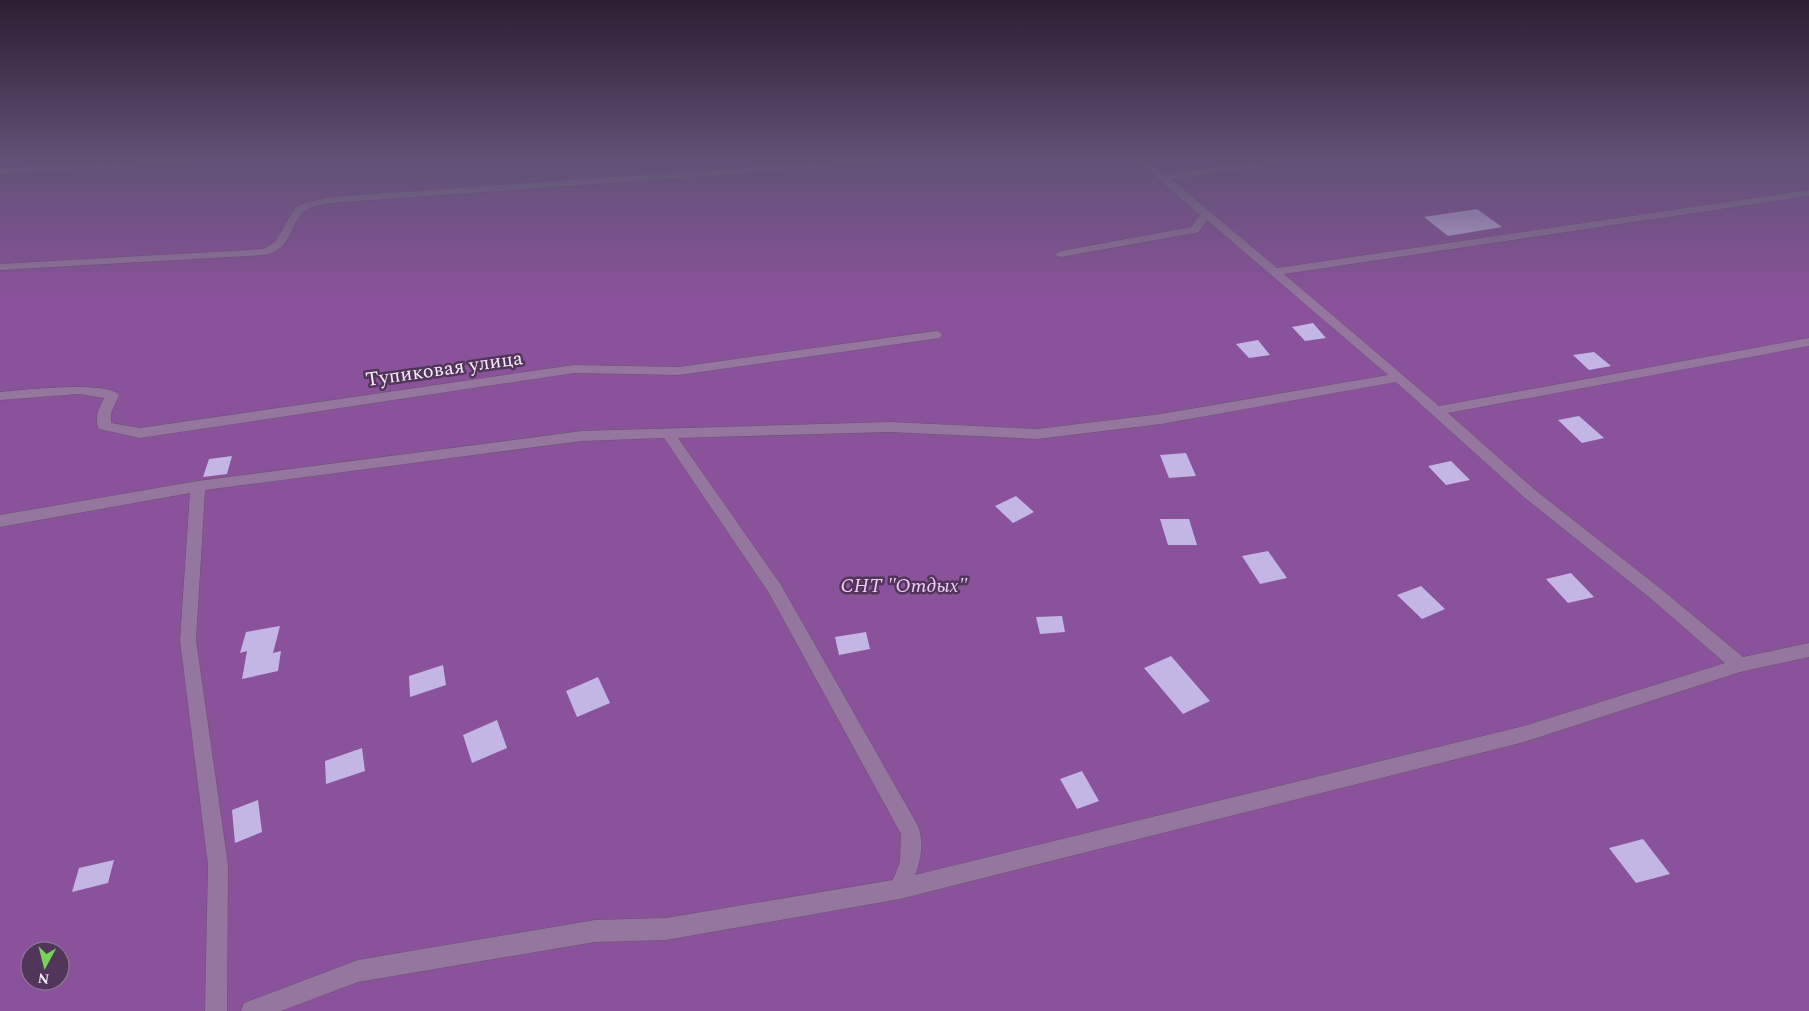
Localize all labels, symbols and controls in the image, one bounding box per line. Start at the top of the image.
street label: Тупиковая улица [364,343,525,395]
park label: СНТ "Отдых" [840,571,968,601]
north arrow [20,941,70,991]
text: N [37,967,50,990]

